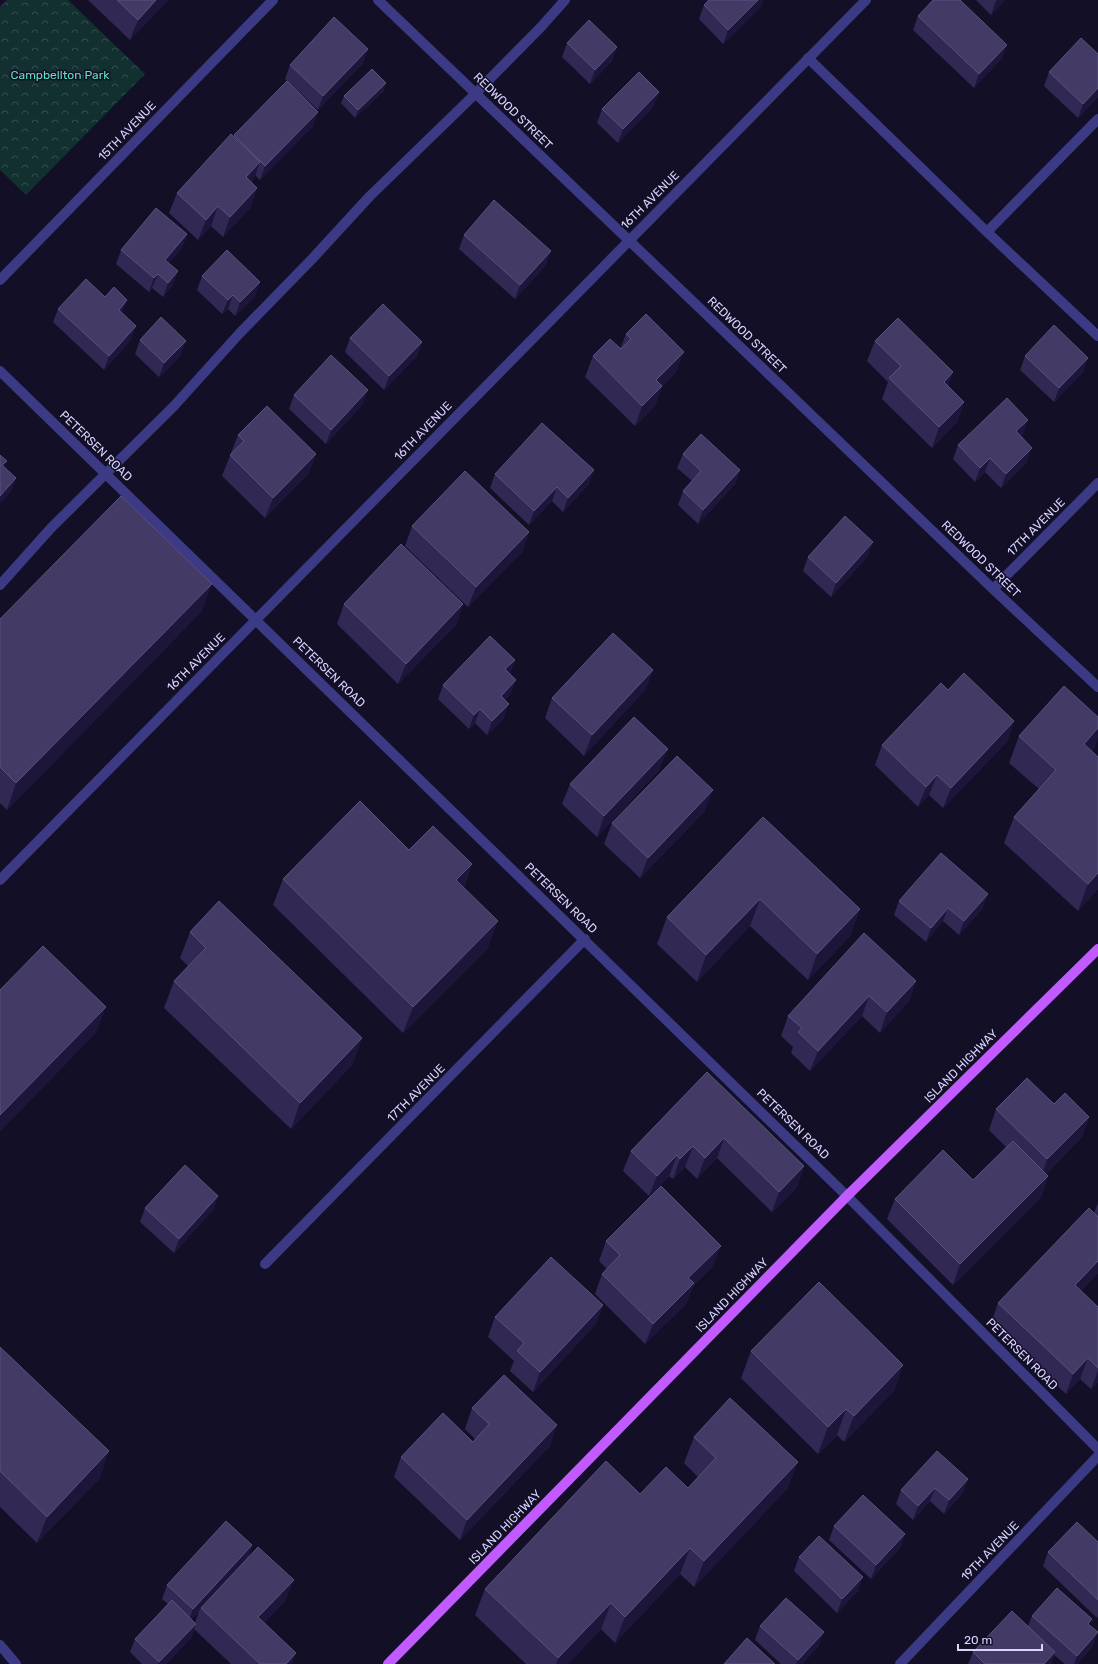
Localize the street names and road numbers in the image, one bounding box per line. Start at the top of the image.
street label: REDWOOD STREET [471,70,555,152]
street label: 15TH AVENUE [95,98,159,164]
street label: 16TH AVENUE [618,168,682,232]
street label: REDWOOD STREET [705,294,789,376]
street label: 16TH AVENUE [391,399,455,463]
street label: PETERSEN ROAD [57,408,135,484]
street label: 17TH AVENUE [1004,495,1068,559]
street label: REDWOOD STREET [939,518,1023,600]
street label: 16TH AVENUE [164,630,228,694]
street label: PETERSEN ROAD [290,634,368,710]
street label: PETERSEN ROAD [522,860,600,936]
street label: ISLAND HIGHWAY [921,1026,1001,1106]
street label: 17TH AVENUE [384,1061,448,1125]
street label: PETERSEN ROAD [754,1086,832,1162]
street label: ISLAND HIGHWAY [693,1255,771,1335]
street label: PETERSEN ROAD [983,1315,1061,1393]
street label: ISLAND HIGHWAY [466,1487,544,1567]
street label: 19TH AVENUE [958,1518,1022,1584]

